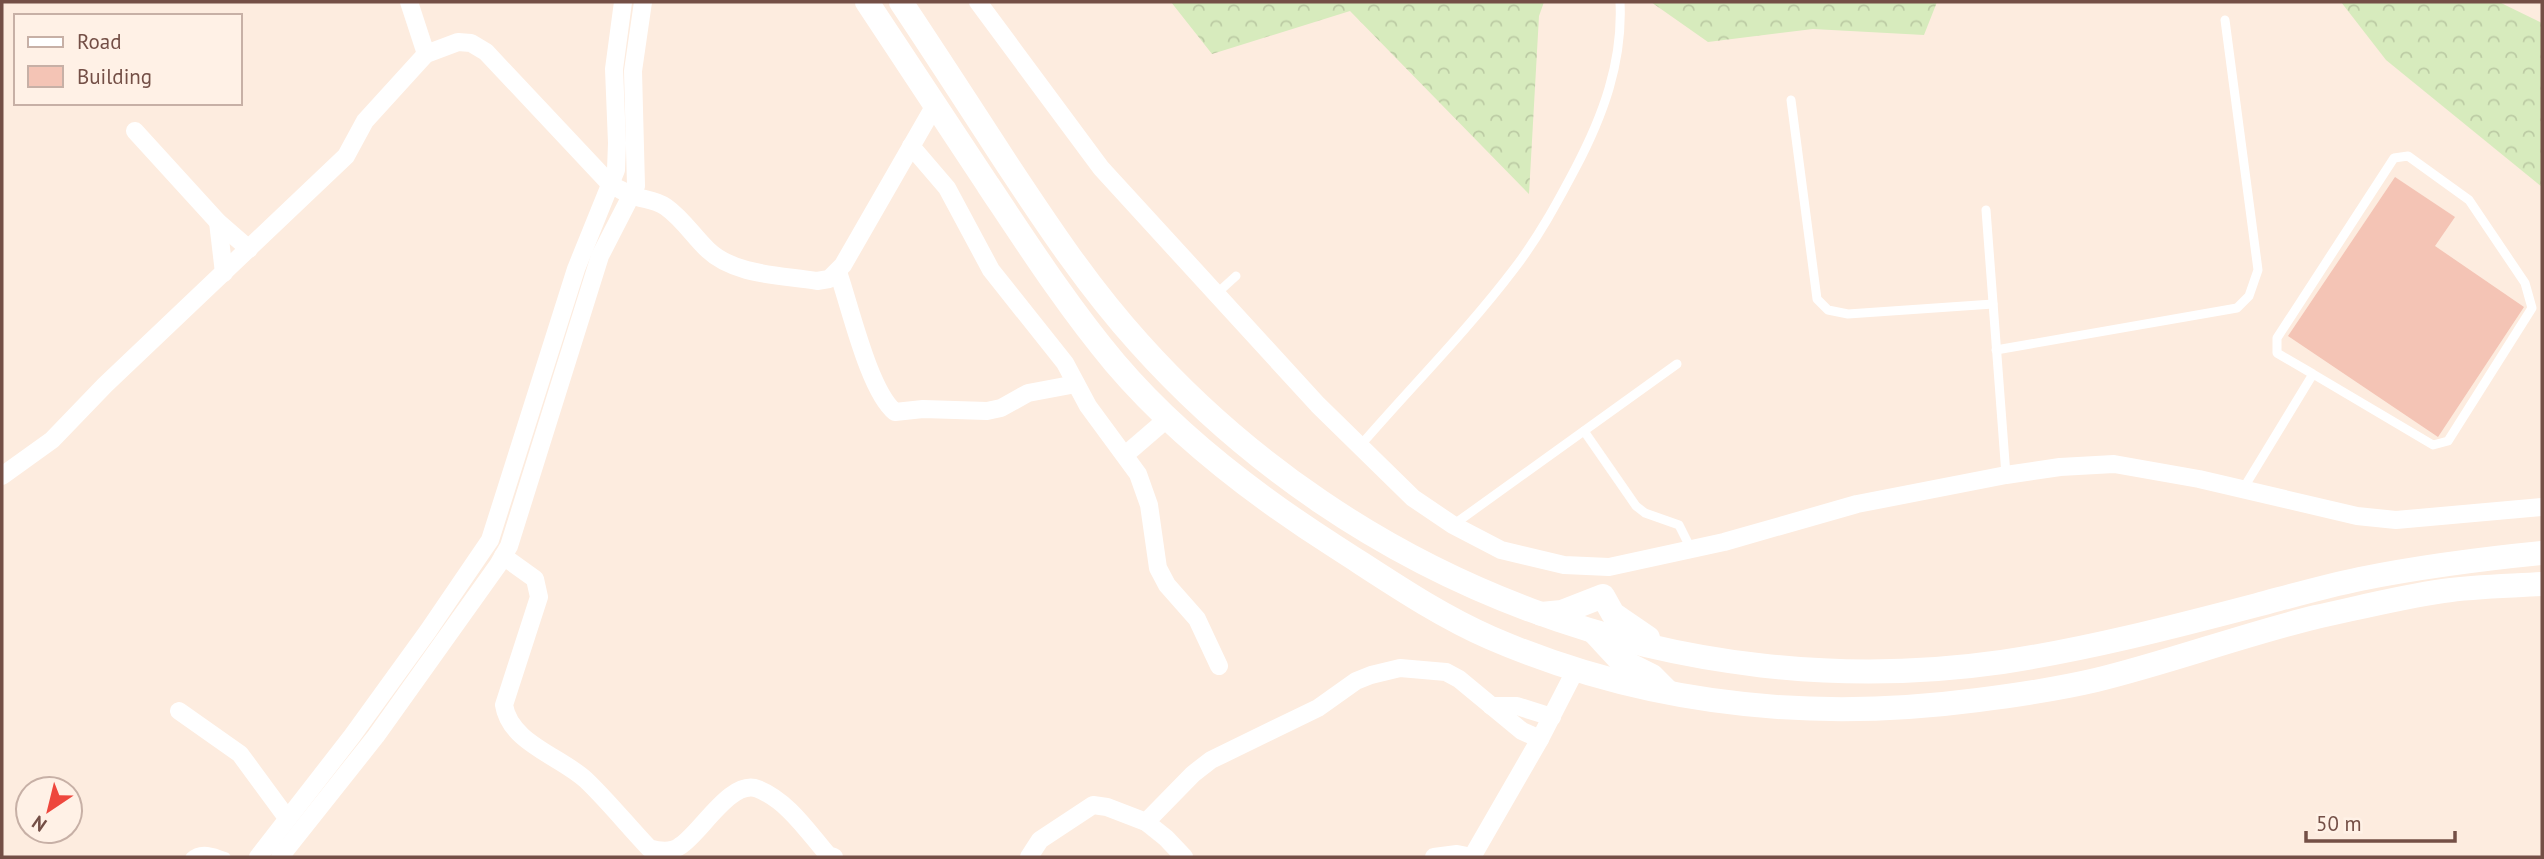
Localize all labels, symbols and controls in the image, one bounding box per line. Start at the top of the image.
legend [14,14,242,105]
text: Road [77,28,121,55]
text: Building [77,63,152,90]
north arrow [14,775,84,845]
scale bar [2306,800,2455,844]
text: 50 m [2316,810,2362,837]
text: N [27,811,51,837]

